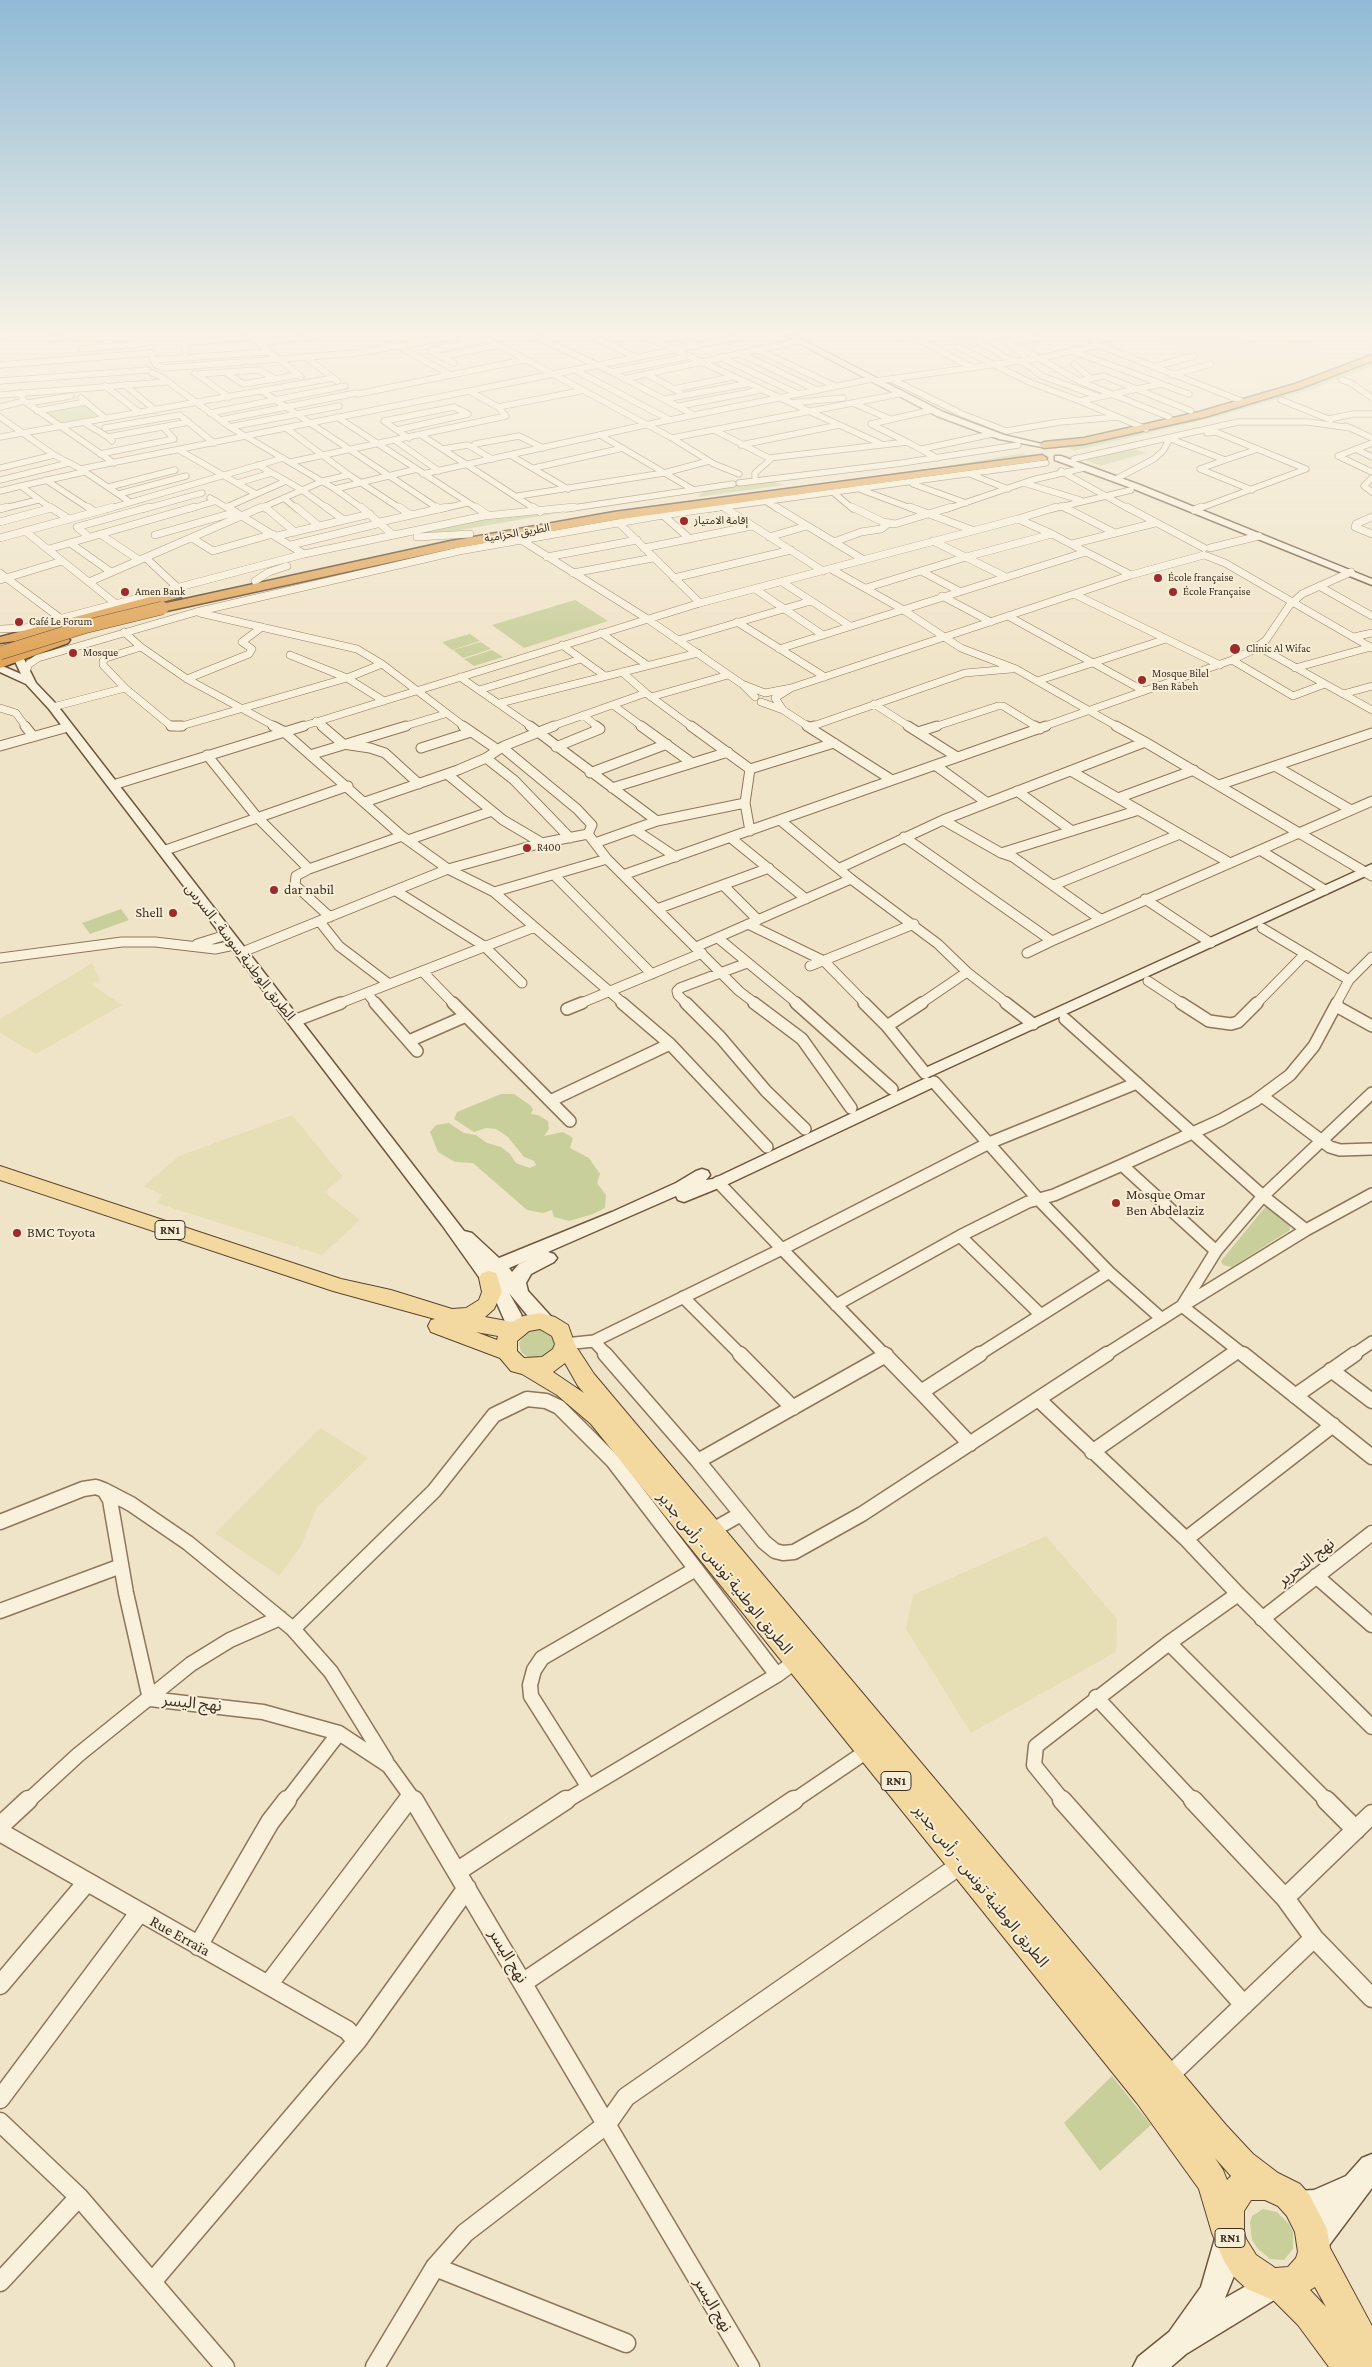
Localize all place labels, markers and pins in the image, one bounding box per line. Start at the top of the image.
place label: إقامة الامتياز [694,514,748,528]
marker: إقامة الامتياز [678,515,690,527]
place label: École française [1168,571,1233,585]
marker: École française [1152,572,1164,584]
place label: Amen Bank [135,585,185,599]
place label: École Française [1183,585,1250,599]
marker: Amen Bank [119,586,131,598]
marker: École Française [1167,586,1179,598]
place label: Café Le Forum [29,615,92,629]
marker: Café Le Forum [13,616,25,628]
marker: Clinic Al Wifac [1228,642,1242,656]
place label: Clinic Al Wifac [1246,642,1311,656]
place label: Mosque [83,646,118,660]
marker: Mosque [67,647,79,659]
place label: Mosque Bilel Ben Rabeh [1152,667,1209,693]
marker: Mosque Bilel Ben Rabeh [1136,674,1148,686]
place label: R400 [537,841,561,855]
marker: R400 [521,842,533,854]
place label: dar nabil [284,882,334,898]
marker: dar nabil [268,884,280,896]
place label: Shell [135,905,163,921]
marker: Shell [167,907,179,919]
place label: Mosque Omar Ben Abdelaziz [1126,1187,1206,1220]
marker: Mosque Omar Ben Abdelaziz [1110,1197,1122,1209]
place label: BMC Toyota [27,1225,95,1241]
marker: BMC Toyota [11,1227,23,1239]

